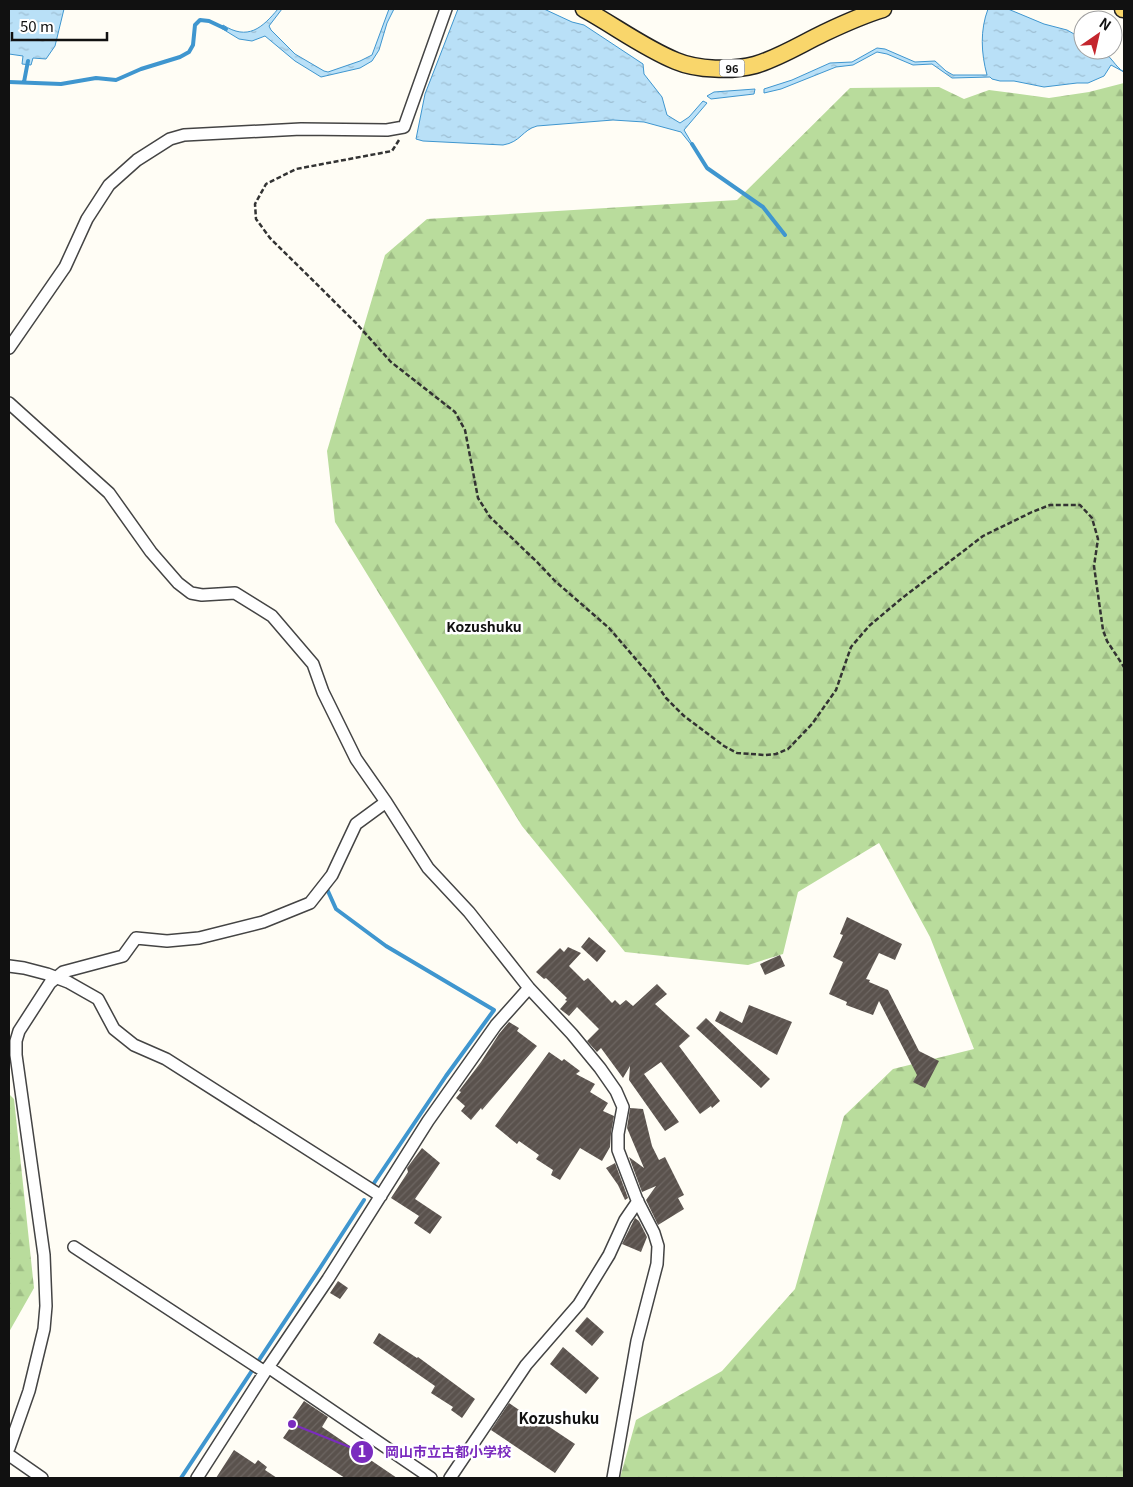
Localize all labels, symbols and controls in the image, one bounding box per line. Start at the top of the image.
scale bar [12,10,108,42]
north arrow [1073,10,1123,60]
text: N [1096,12,1116,35]
text: 50 m [20,15,54,36]
road number: 96 [720,59,744,76]
district label: Kozushuku [446,616,522,636]
district label: Kozushuku [519,1407,599,1428]
callout: 岡山市立古都小学校 [350,1438,521,1467]
text: 1 [358,1440,366,1461]
text: 岡山市立古都小学校 [385,1441,511,1461]

